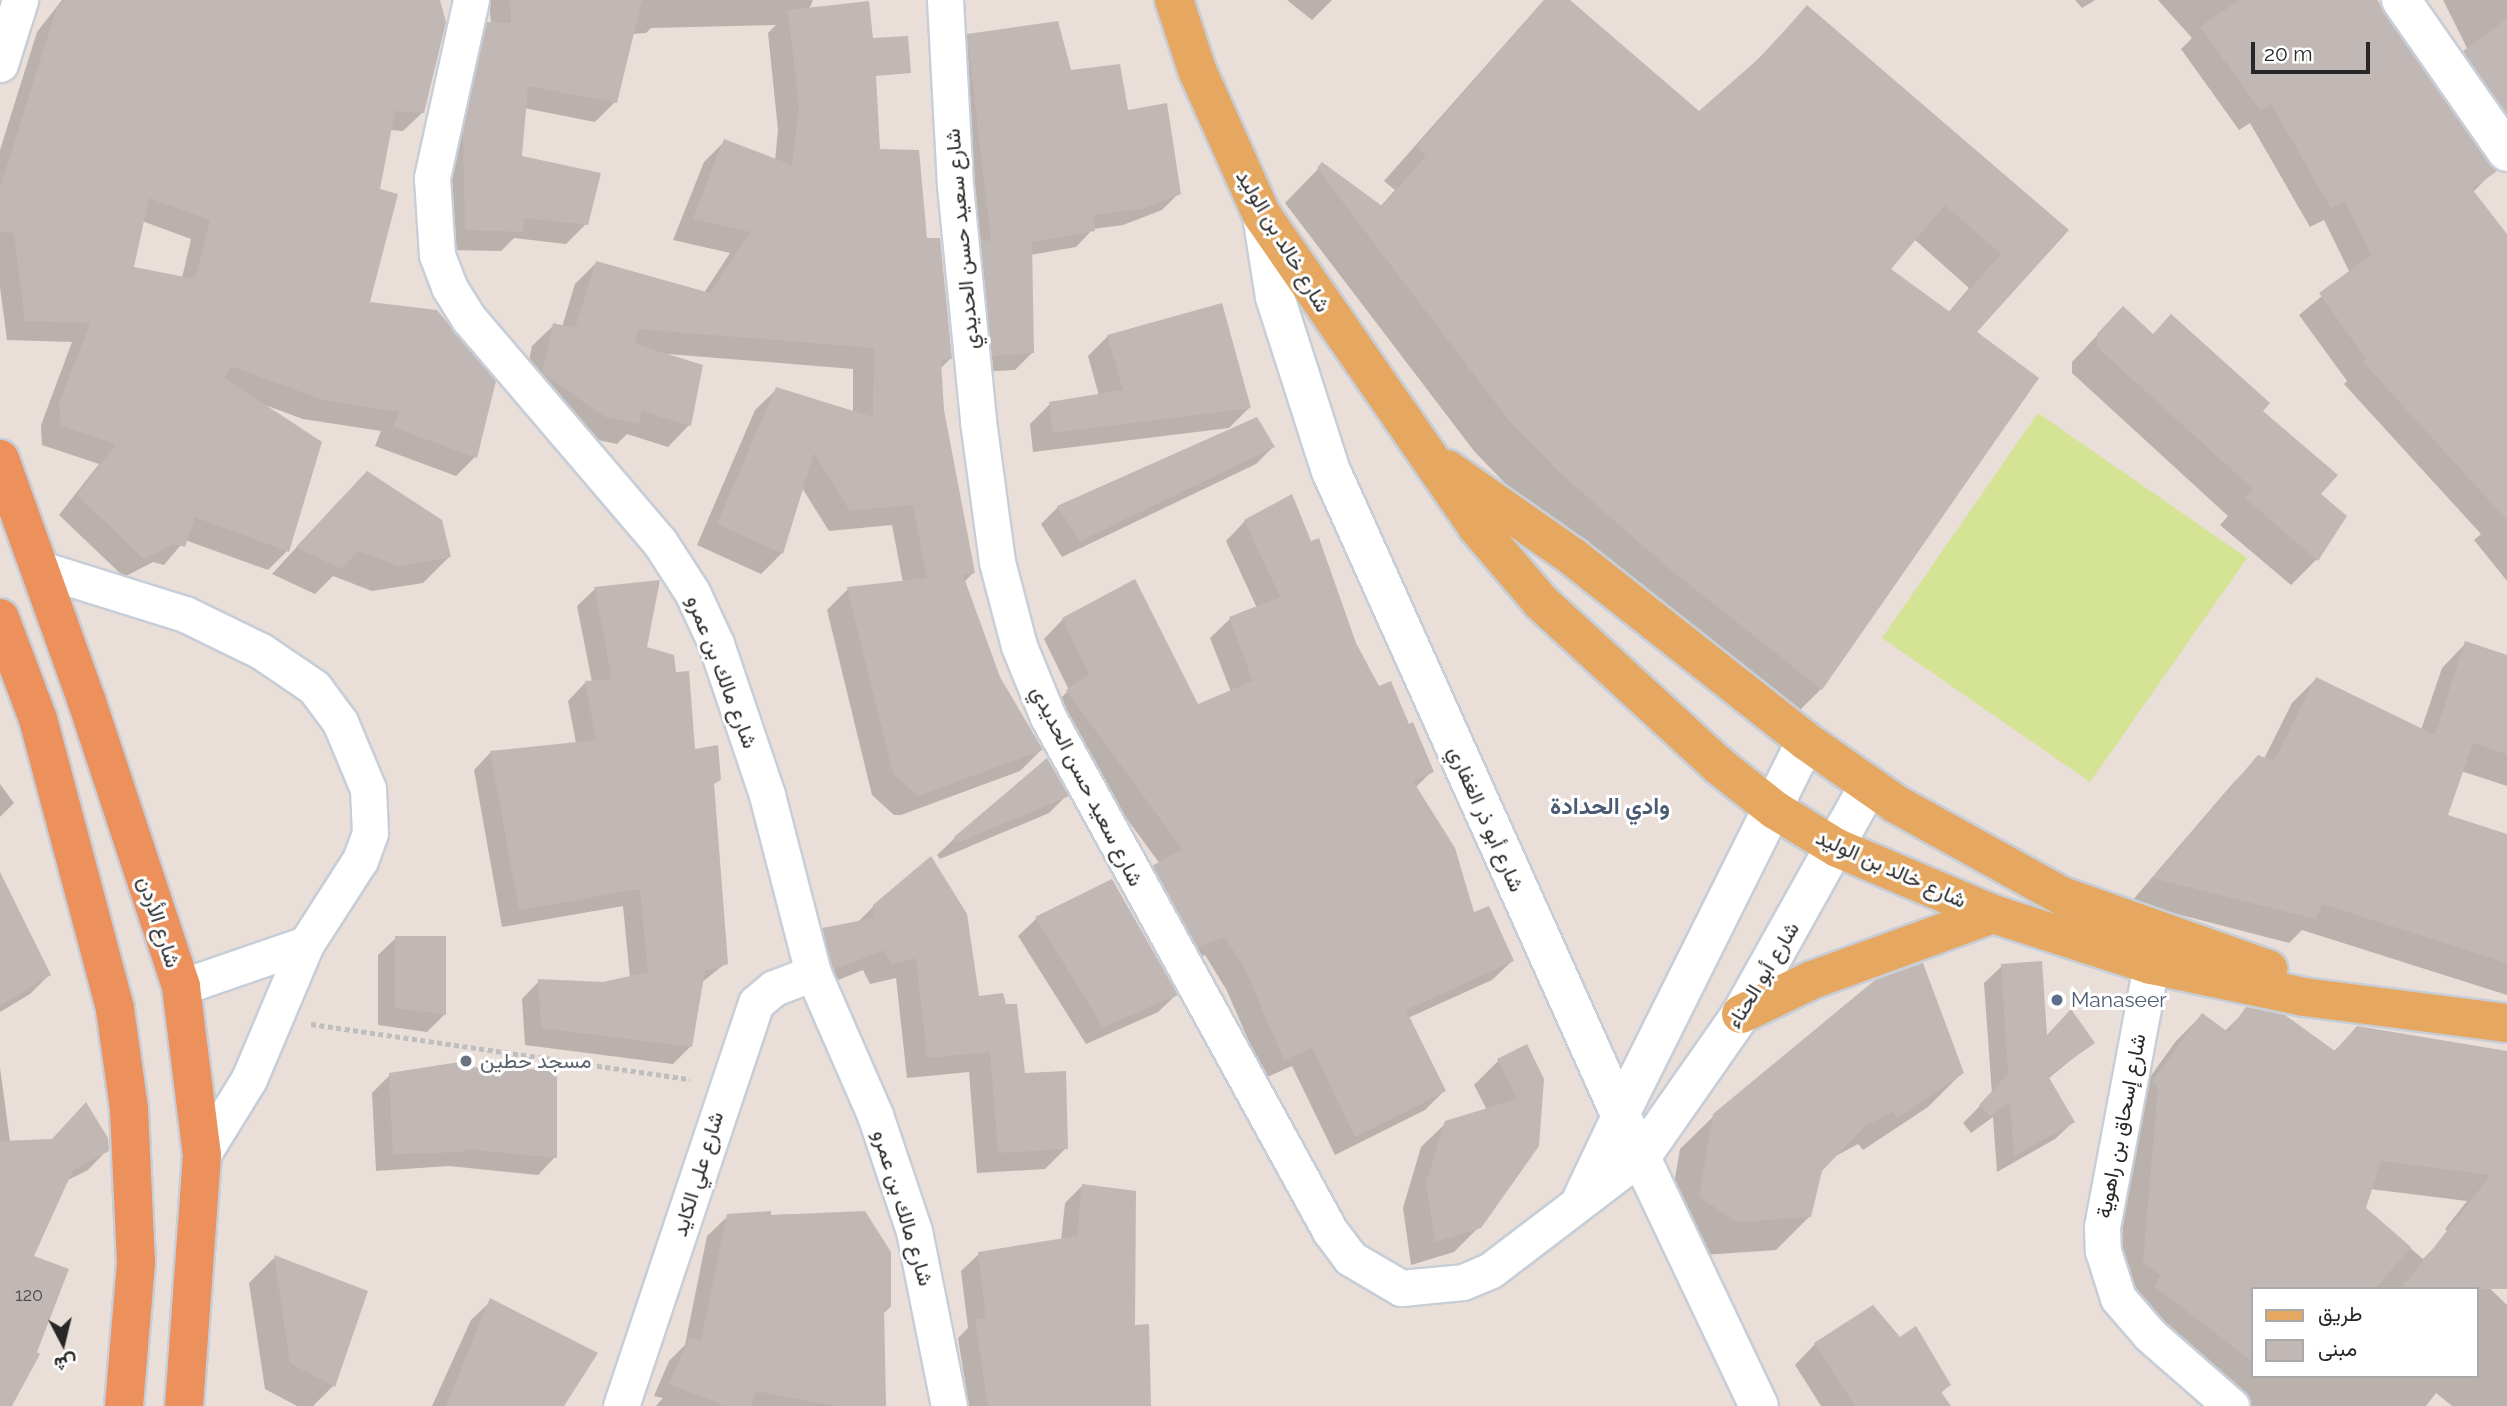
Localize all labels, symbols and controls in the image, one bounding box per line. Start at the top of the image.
scale bar [2255,28,2374,72]
text: 20 m [2264,41,2312,66]
street label: شارع سعيد حسن الحديدي [940,128,984,350]
street label: شارع خالد بن الوليد [1231,165,1335,317]
street label: شارع مالك بن عمرو [681,592,763,752]
street label: شارع سعيد حسن الحديدي [1025,682,1149,890]
street label: شارع أبو ذر الغفاري [1443,742,1529,896]
district label: وادي الحدادة [1550,792,1670,820]
street label: شارع خالد بن الوليد [1812,825,1970,913]
street label: شارع الأردن [132,873,186,971]
street label: شارع أبو الحناء [1721,917,1805,1033]
place label: Manaseer [2071,987,2167,1013]
marker: Manaseer [2049,992,2065,1008]
street label: شارع إسحاق بن راهوية [2091,1032,2151,1220]
place label: مسجد حطين [480,1048,591,1074]
marker: مسجد حطين [458,1053,474,1069]
street label: شارع علي الكايد [667,1109,729,1239]
street label: شارع مالك بن عمرو [867,1127,939,1289]
house number: 120 [15,1284,43,1306]
legend [2252,1287,2479,1378]
text: طريق [2318,1301,2363,1326]
north arrow [28,1308,98,1378]
text: مبنى [2318,1336,2357,1361]
text: ش [53,1352,78,1376]

